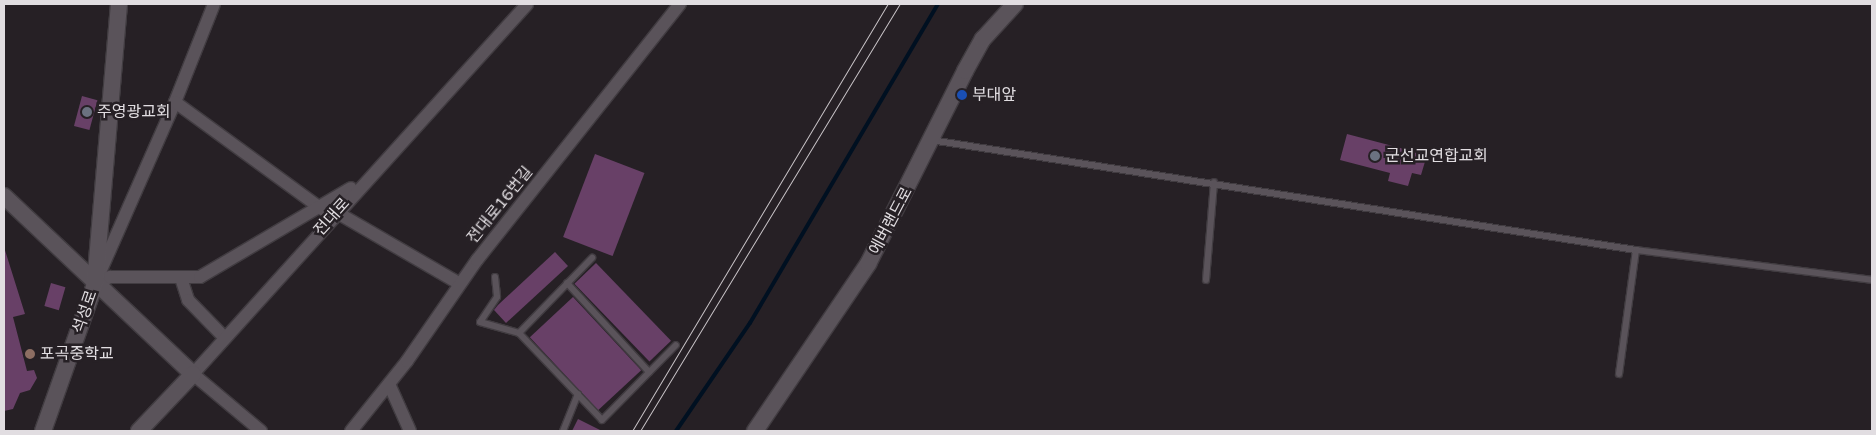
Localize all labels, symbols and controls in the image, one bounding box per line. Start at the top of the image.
place label: 부대앞 [972,85,1016,105]
marker: 부대앞 [956,89,968,101]
place label: 주영광교회 [97,102,171,122]
marker: 주영광교회 [81,106,93,118]
place label: 군선교연합교회 [1385,146,1488,166]
marker: 군선교연합교회 [1369,150,1381,162]
street label: 전대로16번길 [463,163,537,247]
street label: 에버랜드로 [865,184,917,258]
street label: 전대로 [310,194,354,240]
street label: 석성로 [69,288,101,336]
place label: 포곡중학교 [40,344,114,364]
marker: 포곡중학교 [24,348,36,360]

